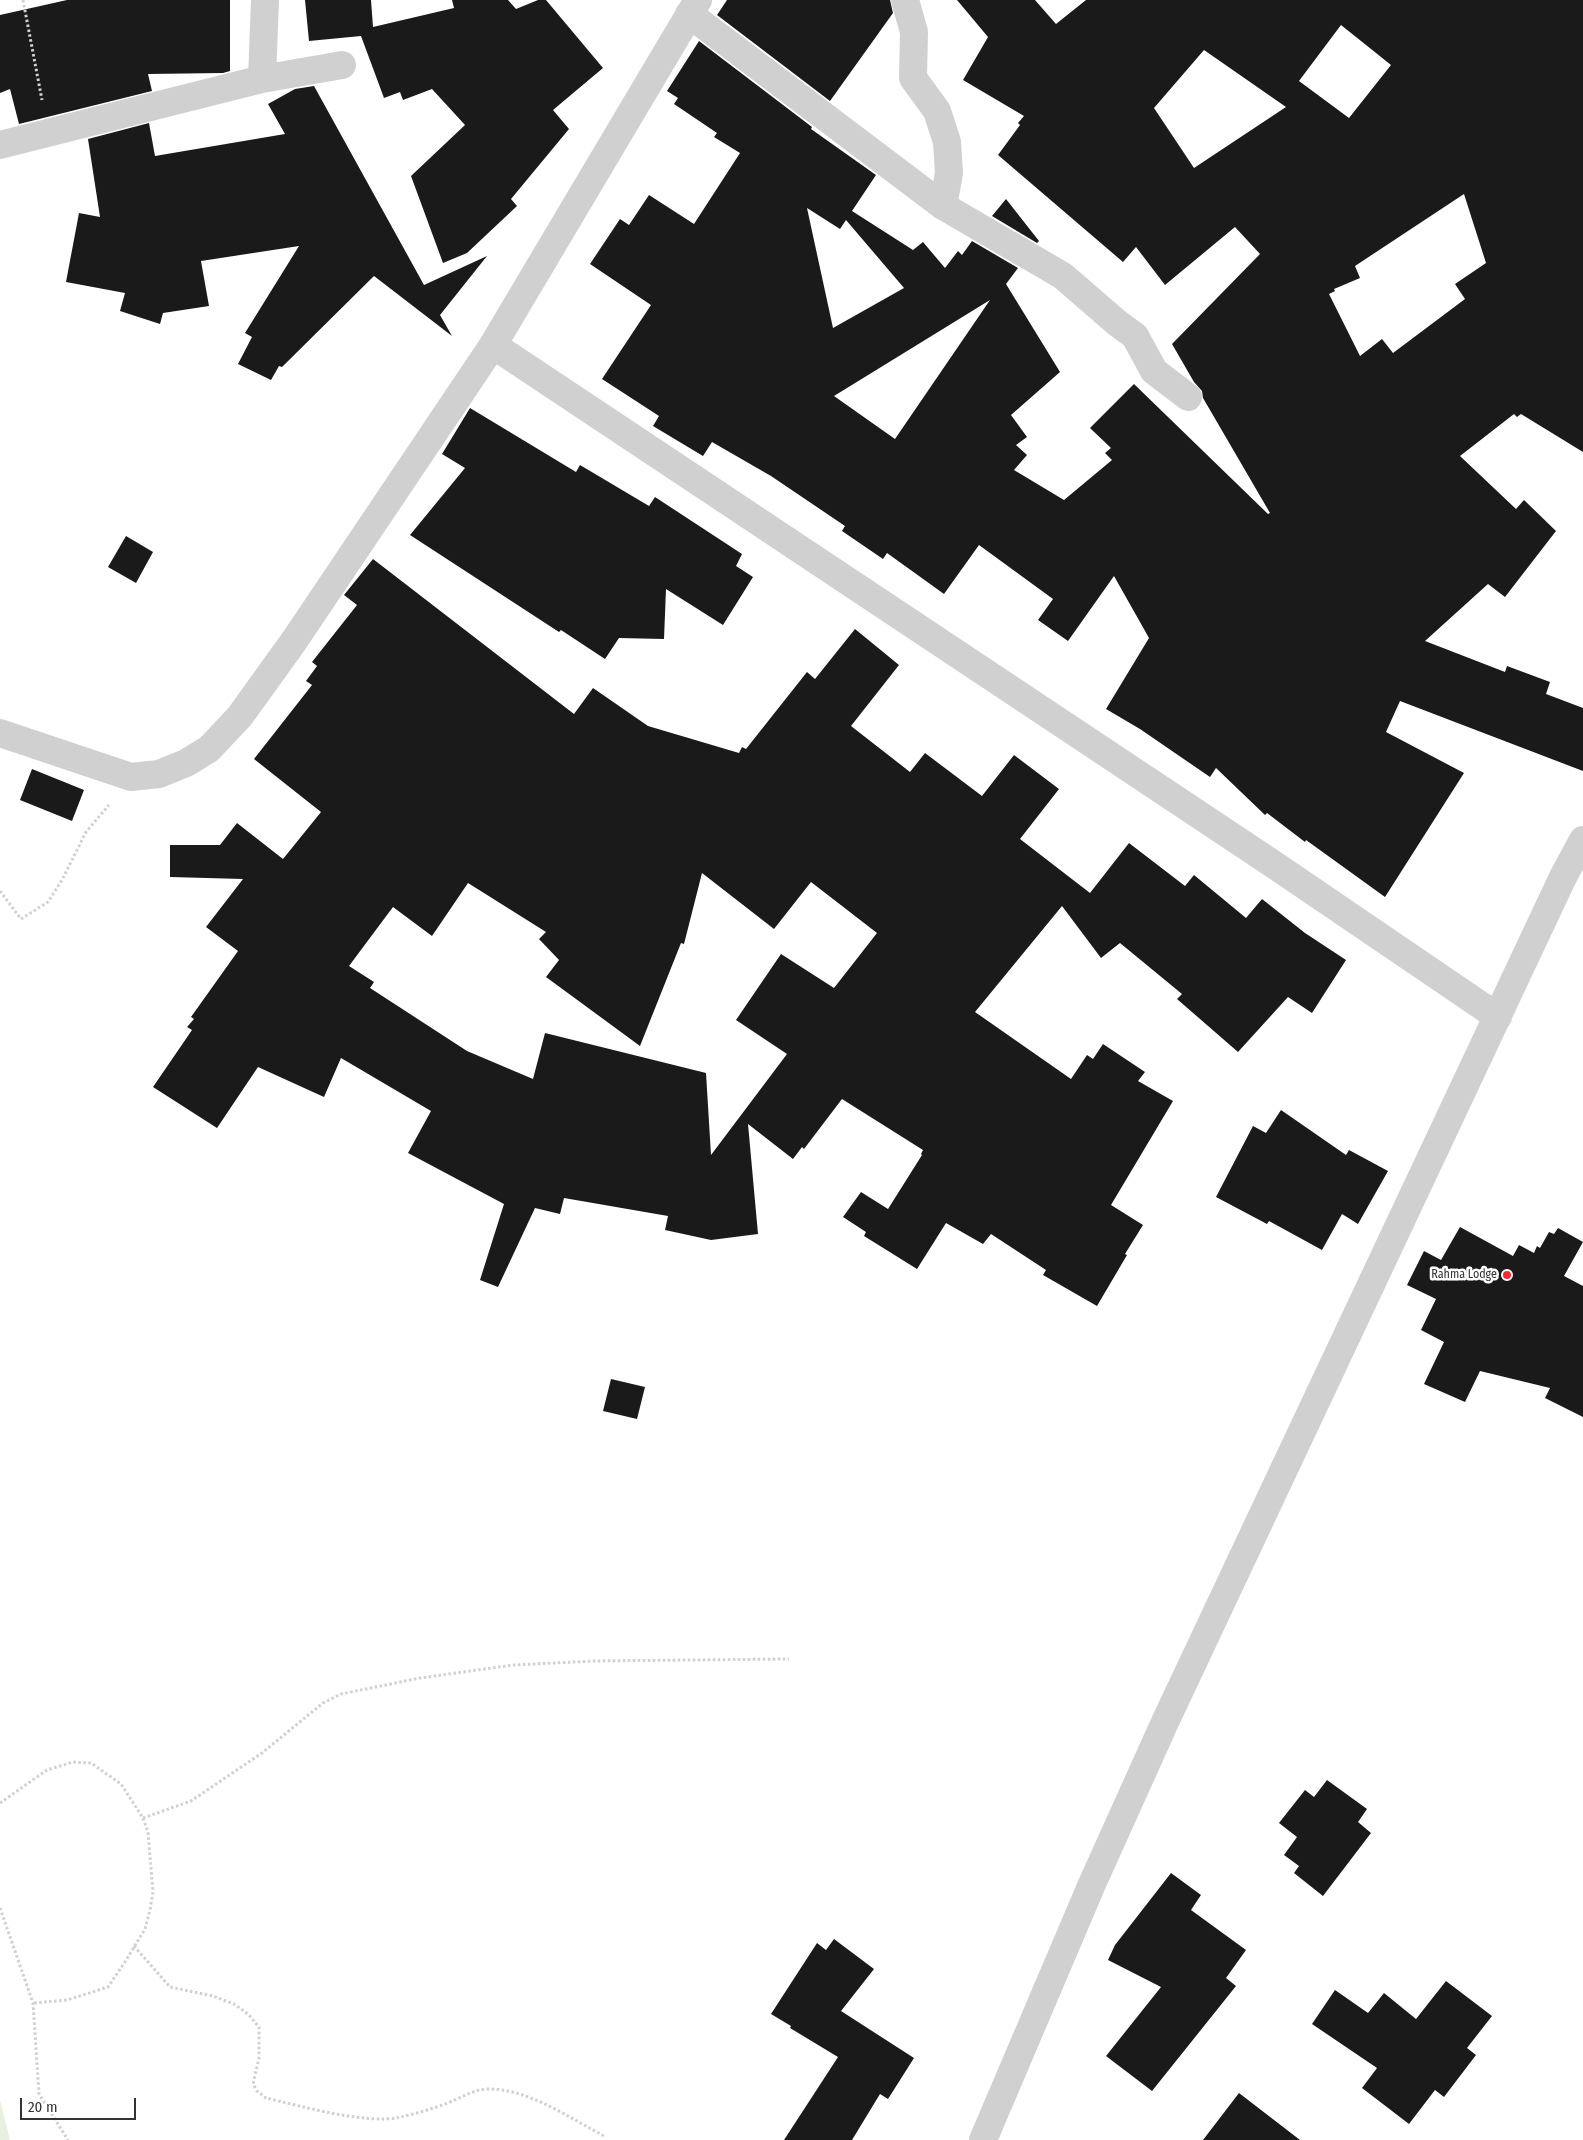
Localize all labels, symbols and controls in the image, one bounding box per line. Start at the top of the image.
place label: Rahma Lodge [1431,1268,1497,1282]
marker: Rahma Lodge [1501,1269,1513,1281]
scale bar [22,2088,139,2120]
text: 20 m [28,2098,58,2116]

